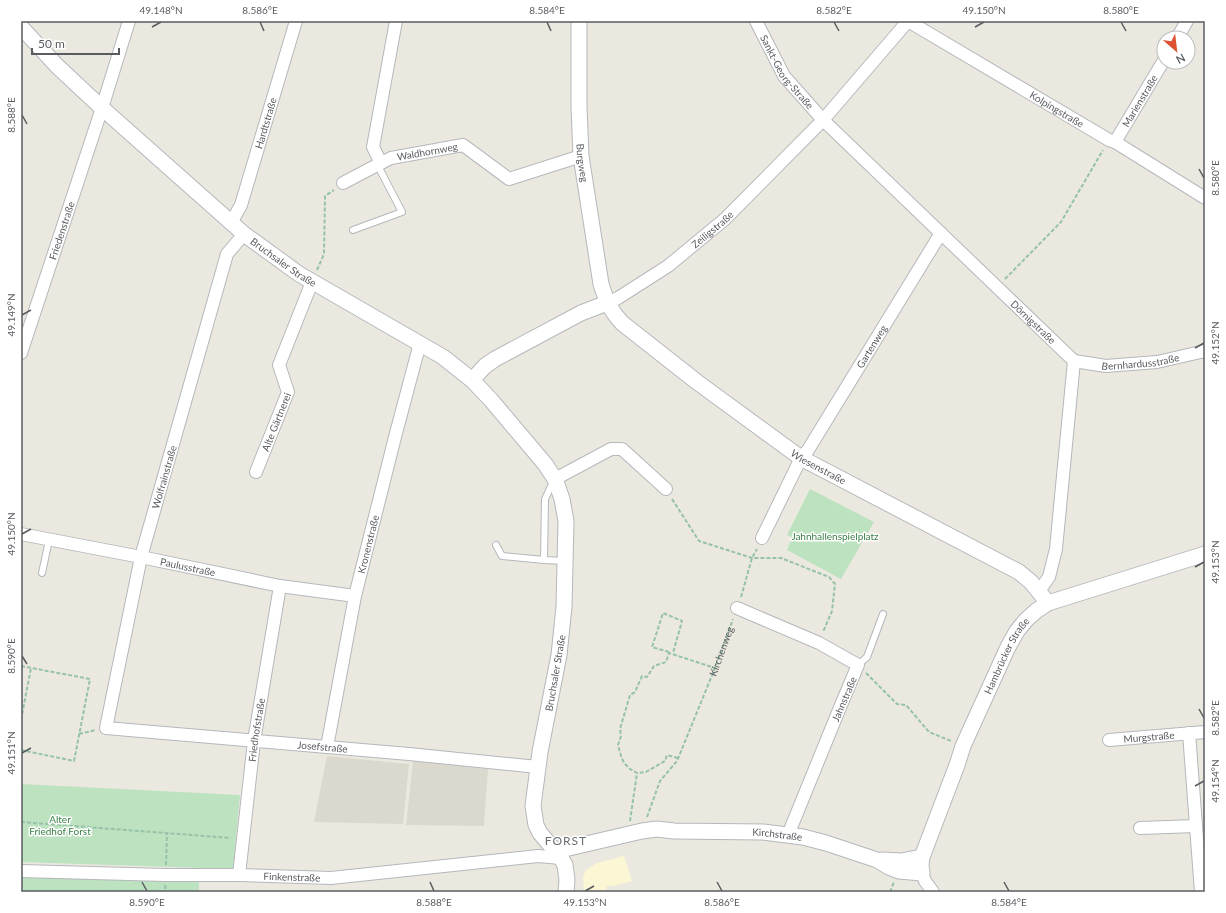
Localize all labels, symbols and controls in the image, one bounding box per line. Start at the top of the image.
text: 49.148°N [139,4,183,16]
text: 8.586°E [242,4,278,16]
text: 8.584°E [529,4,565,16]
text: 8.582°E [816,4,852,16]
text: 49.150°N [962,4,1006,16]
text: 8.580°E [1103,4,1139,16]
scale bar [32,30,119,56]
north arrow [1156,30,1196,70]
street label: Sankt-Georg-Straße [758,33,816,111]
text: 50 m [38,36,65,51]
text: N [1174,52,1188,67]
street label: Marienstraße [1119,73,1160,129]
street label: Kolpingstraße [1028,89,1086,130]
street label: Hardtstraße [252,96,279,150]
text: 8.588°E [5,97,17,133]
street label: Waldhornweg [396,140,459,163]
street label: Burgweg [574,143,591,183]
text: 8.580°E [1209,160,1221,196]
street label: Friedenstraße [46,200,77,261]
street label: Zeiligstraße [689,208,736,250]
street label: Bruchsaler Straße [248,235,319,289]
text: 49.149°N [5,293,17,337]
street label: Dörnigstraße [1008,298,1058,346]
text: 49.152°N [1209,321,1221,365]
street label: Gartenweg [854,323,889,370]
street label: Bernhardusstraße [1101,351,1180,372]
street label: Alte Gärtnerei [259,391,293,453]
street label: Wolfrainstraße [149,444,179,510]
street label: Wiesenstraße [789,447,848,486]
text: 49.150°N [5,512,17,556]
street label: Kronenstraße [355,514,381,575]
park label: Jahnhallenspielplatz [791,530,879,542]
text: 49.153°N [1209,540,1221,584]
street label: Paulusstraße [159,555,217,578]
street label: Hambrücker Straße [982,615,1032,696]
street label: Kirchenweg [706,625,736,678]
street label: Bruchsaler Straße [542,634,568,712]
text: 8.590°E [5,638,17,674]
street label: Jahnstraße [829,675,859,723]
street label: Friedhofstraße [246,697,267,763]
text: 8.582°E [1209,700,1221,736]
street label: Murgstraße [1123,729,1175,745]
text: 49.151°N [5,731,17,775]
street label: Josefstraße [297,738,348,755]
text: 49.154°N [1209,759,1221,803]
park label: Alter Friedhof Forst [29,813,91,837]
street label: Kirchstraße [752,826,803,843]
district label: FORST [545,833,587,848]
street label: Finkenstraße [263,870,321,884]
text: 8.590°E [129,896,165,908]
text: 8.588°E [416,896,452,908]
text: 49.153°N [563,896,607,908]
text: 8.586°E [704,896,740,908]
text: 8.584°E [991,896,1027,908]

